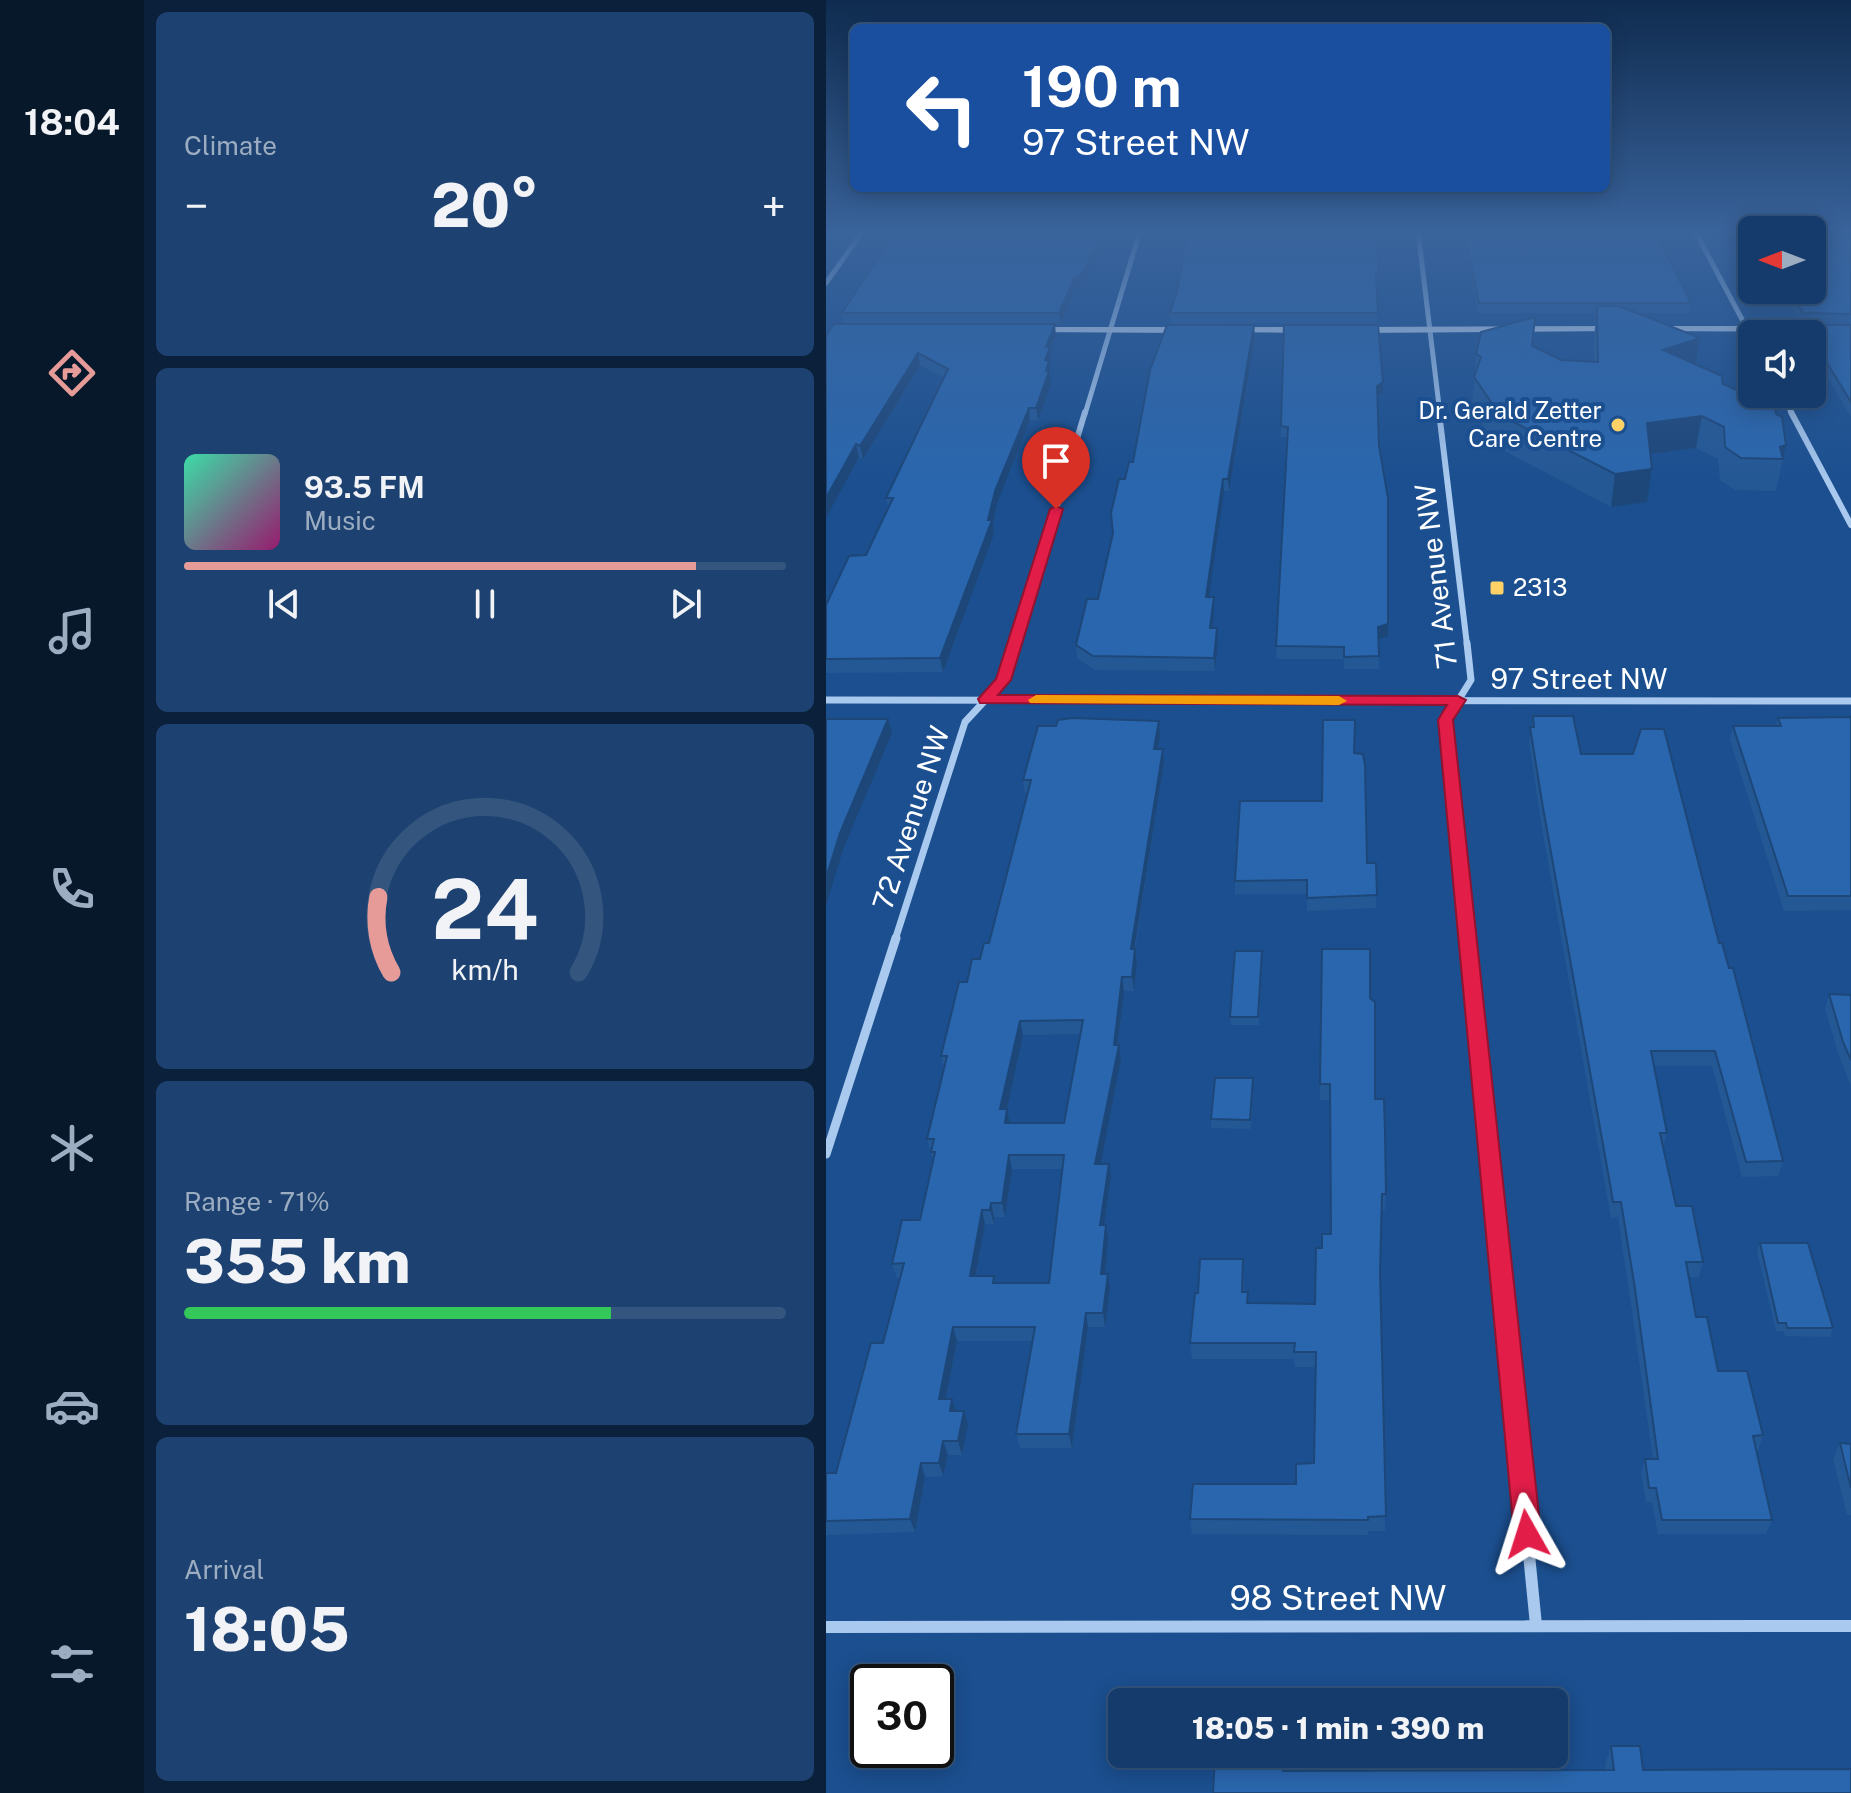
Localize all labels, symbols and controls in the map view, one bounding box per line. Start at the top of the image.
text: 190 m [1022,54,1182,120]
icon: left [890,56,994,160]
text: 18:04 [24,101,120,143]
text: 97 Street NW [1022,121,1250,163]
text: Climate [184,130,277,161]
text: 20° [431,170,539,241]
text: − [184,180,208,232]
text: + [762,180,786,232]
north arrow [1738,216,1826,304]
map controls [1738,216,1826,408]
button: sound [1738,320,1826,408]
icon: directions [44,345,100,401]
place label: Dr. Gerald Zetter Care Centre [1418,396,1602,452]
marker: Dr. Gerald Zetter Care Centre [1609,416,1627,434]
pin [1022,427,1090,509]
icon: arrive [1034,439,1078,483]
text: 93.5 FM [304,469,425,505]
street label: 71 Avenue NW [1408,481,1463,670]
text: Music [304,505,376,536]
place label: 2313 [1513,573,1567,601]
marker: 2313 [1488,579,1506,597]
icon: previous [262,582,306,626]
icon: pause [463,582,507,626]
icon: next [664,582,708,626]
icon: music [44,603,100,659]
street label: 97 Street NW [1491,662,1668,695]
street label: 72 Avenue NW [865,722,956,914]
text: 24 [431,859,539,957]
icon: phone [44,861,100,917]
text: km/h [451,953,519,986]
icon: climate [44,1120,100,1176]
text: Range · 71% [184,1186,330,1217]
text: 355 km [184,1226,411,1297]
icon: car [44,1378,100,1434]
position arrow [1485,1492,1569,1576]
text: Arrival [184,1554,264,1585]
street label: 98 Street NW [1230,1578,1446,1618]
text: 18:05 [184,1594,350,1665]
icon: filters [44,1636,100,1692]
speed limit sign: 30 [850,1664,954,1768]
text: 18:05 · 1 min · 390 m [1192,1710,1484,1746]

